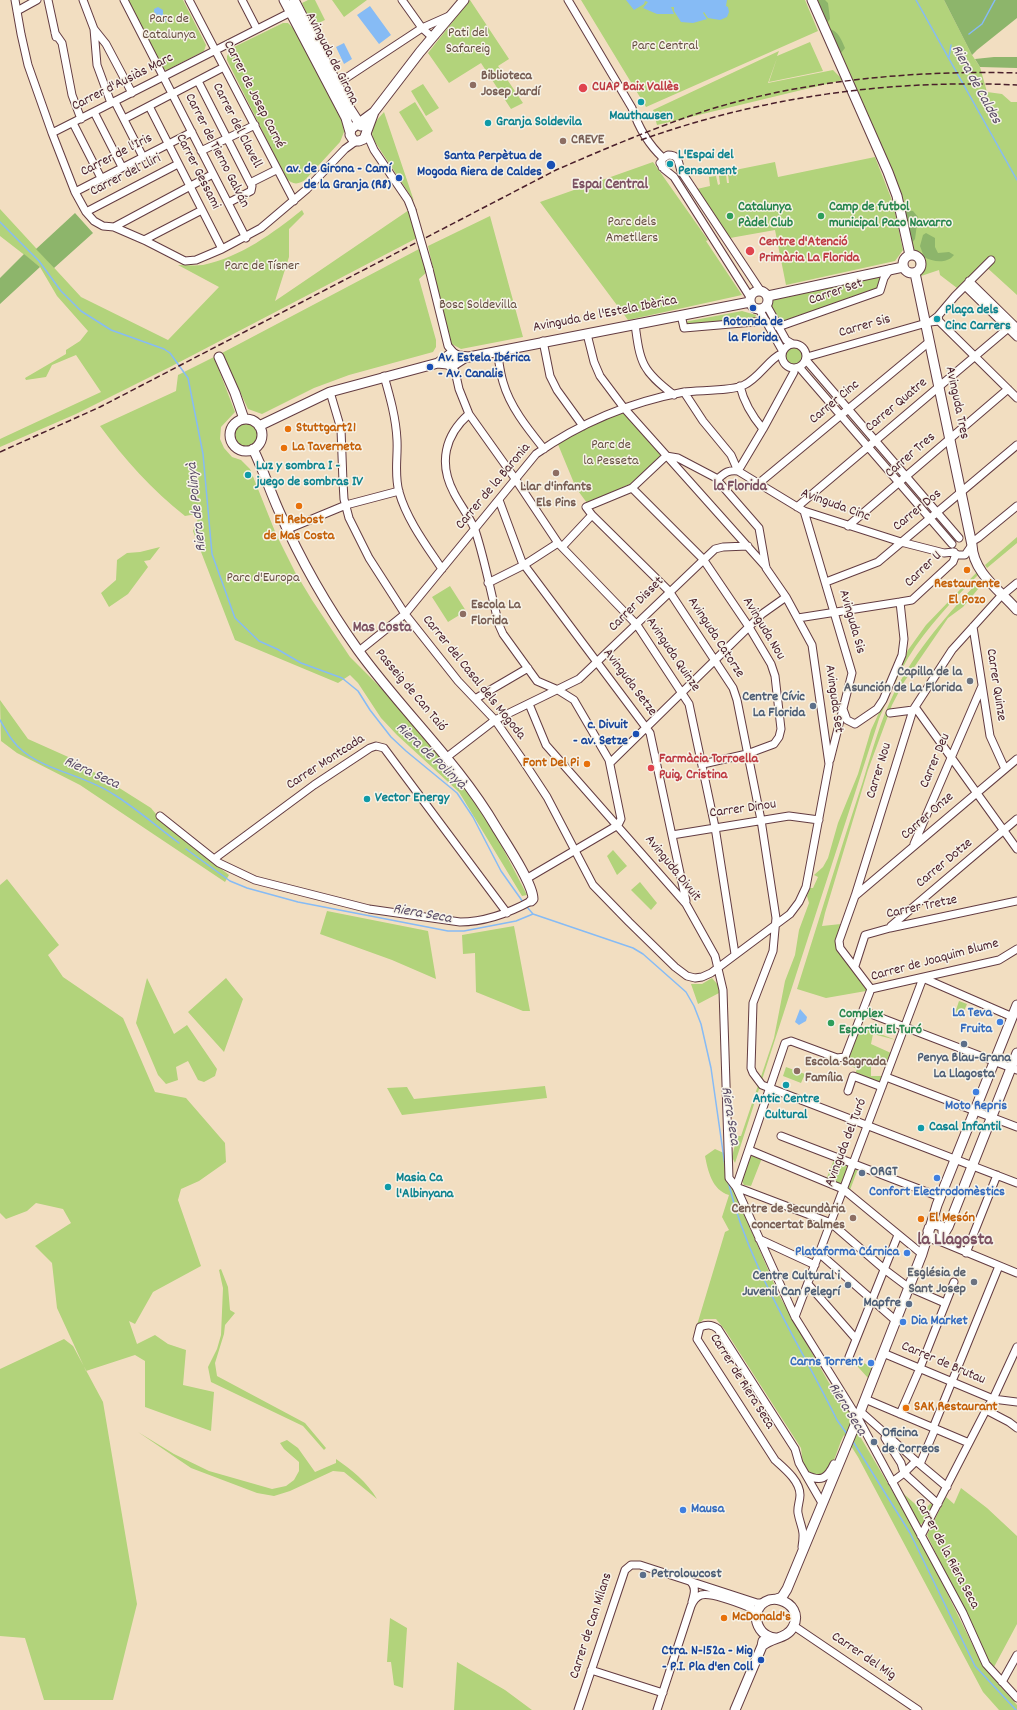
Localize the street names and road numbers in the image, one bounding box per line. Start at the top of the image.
street label: Avinguda de Girona [301,10,361,108]
street label: Carrer de Josep Carné [219,38,287,152]
street label: Carrer d'Ausiàs Marc [69,50,177,116]
street label: Carrer del Clavell [207,81,265,171]
street label: Carrer de Tierno Galván [180,91,252,211]
street label: Carrer de l'Iris [78,131,156,181]
street label: Carrer Gessami [171,132,223,212]
street label: Carrer del Lliri [88,151,164,201]
street label: Carrer Set [807,276,865,310]
street label: Avinguda de l'Estela Ibèrica [532,293,678,337]
street label: Carrer Sis [837,312,893,342]
street label: Avinguda Tres [940,365,972,441]
street label: Carrer Quatre [863,375,931,437]
street label: Carrer Cinc [807,377,863,429]
street label: Carrer Tres [882,430,940,482]
street label: Carrer de la Baronia [453,440,535,534]
street label: Avinguda Cinc [798,486,872,526]
street label: Carrer Dos [890,486,946,536]
street label: Carrer U [902,548,946,592]
street label: Carrer Disset [606,574,668,636]
street label: Avinguda Sis [834,588,868,656]
street label: Avinguda Catorze [683,595,747,681]
street label: Avinguda Nou [738,595,788,663]
street label: Carrer del Casal dels Mogoda [418,612,528,744]
street label: Avinguda Quinze [641,615,703,695]
street label: Passeig de Can Taió [371,646,449,736]
street label: Avinguda Setze [598,646,660,720]
street label: Carrer Quinze [981,648,1009,722]
street label: Avinguda Set [820,664,846,734]
street label: Carrer Montcada [284,731,368,795]
street label: Carrer Deu [917,731,955,791]
street label: Carrer Nou [864,741,896,801]
street label: Carrer Onze [898,790,958,844]
street label: Carrer Dinou [709,797,777,823]
street label: Avinguda Divuit [640,832,704,906]
street label: Carrer Dotze [913,836,977,892]
street label: Carrer Tretze [885,892,959,924]
street label: Carrer de Joaquim Blume [869,936,1001,986]
street label: Avinguda del Turó [822,1096,872,1190]
street label: Carrer de Riera Seca [705,1331,777,1433]
street label: Carrer de Brutau [898,1339,988,1389]
street label: Carrer de la Riera Seca [910,1496,982,1612]
street label: Carrer de Can Milans [567,1571,617,1681]
street label: Carrer del Mig [827,1629,899,1685]

